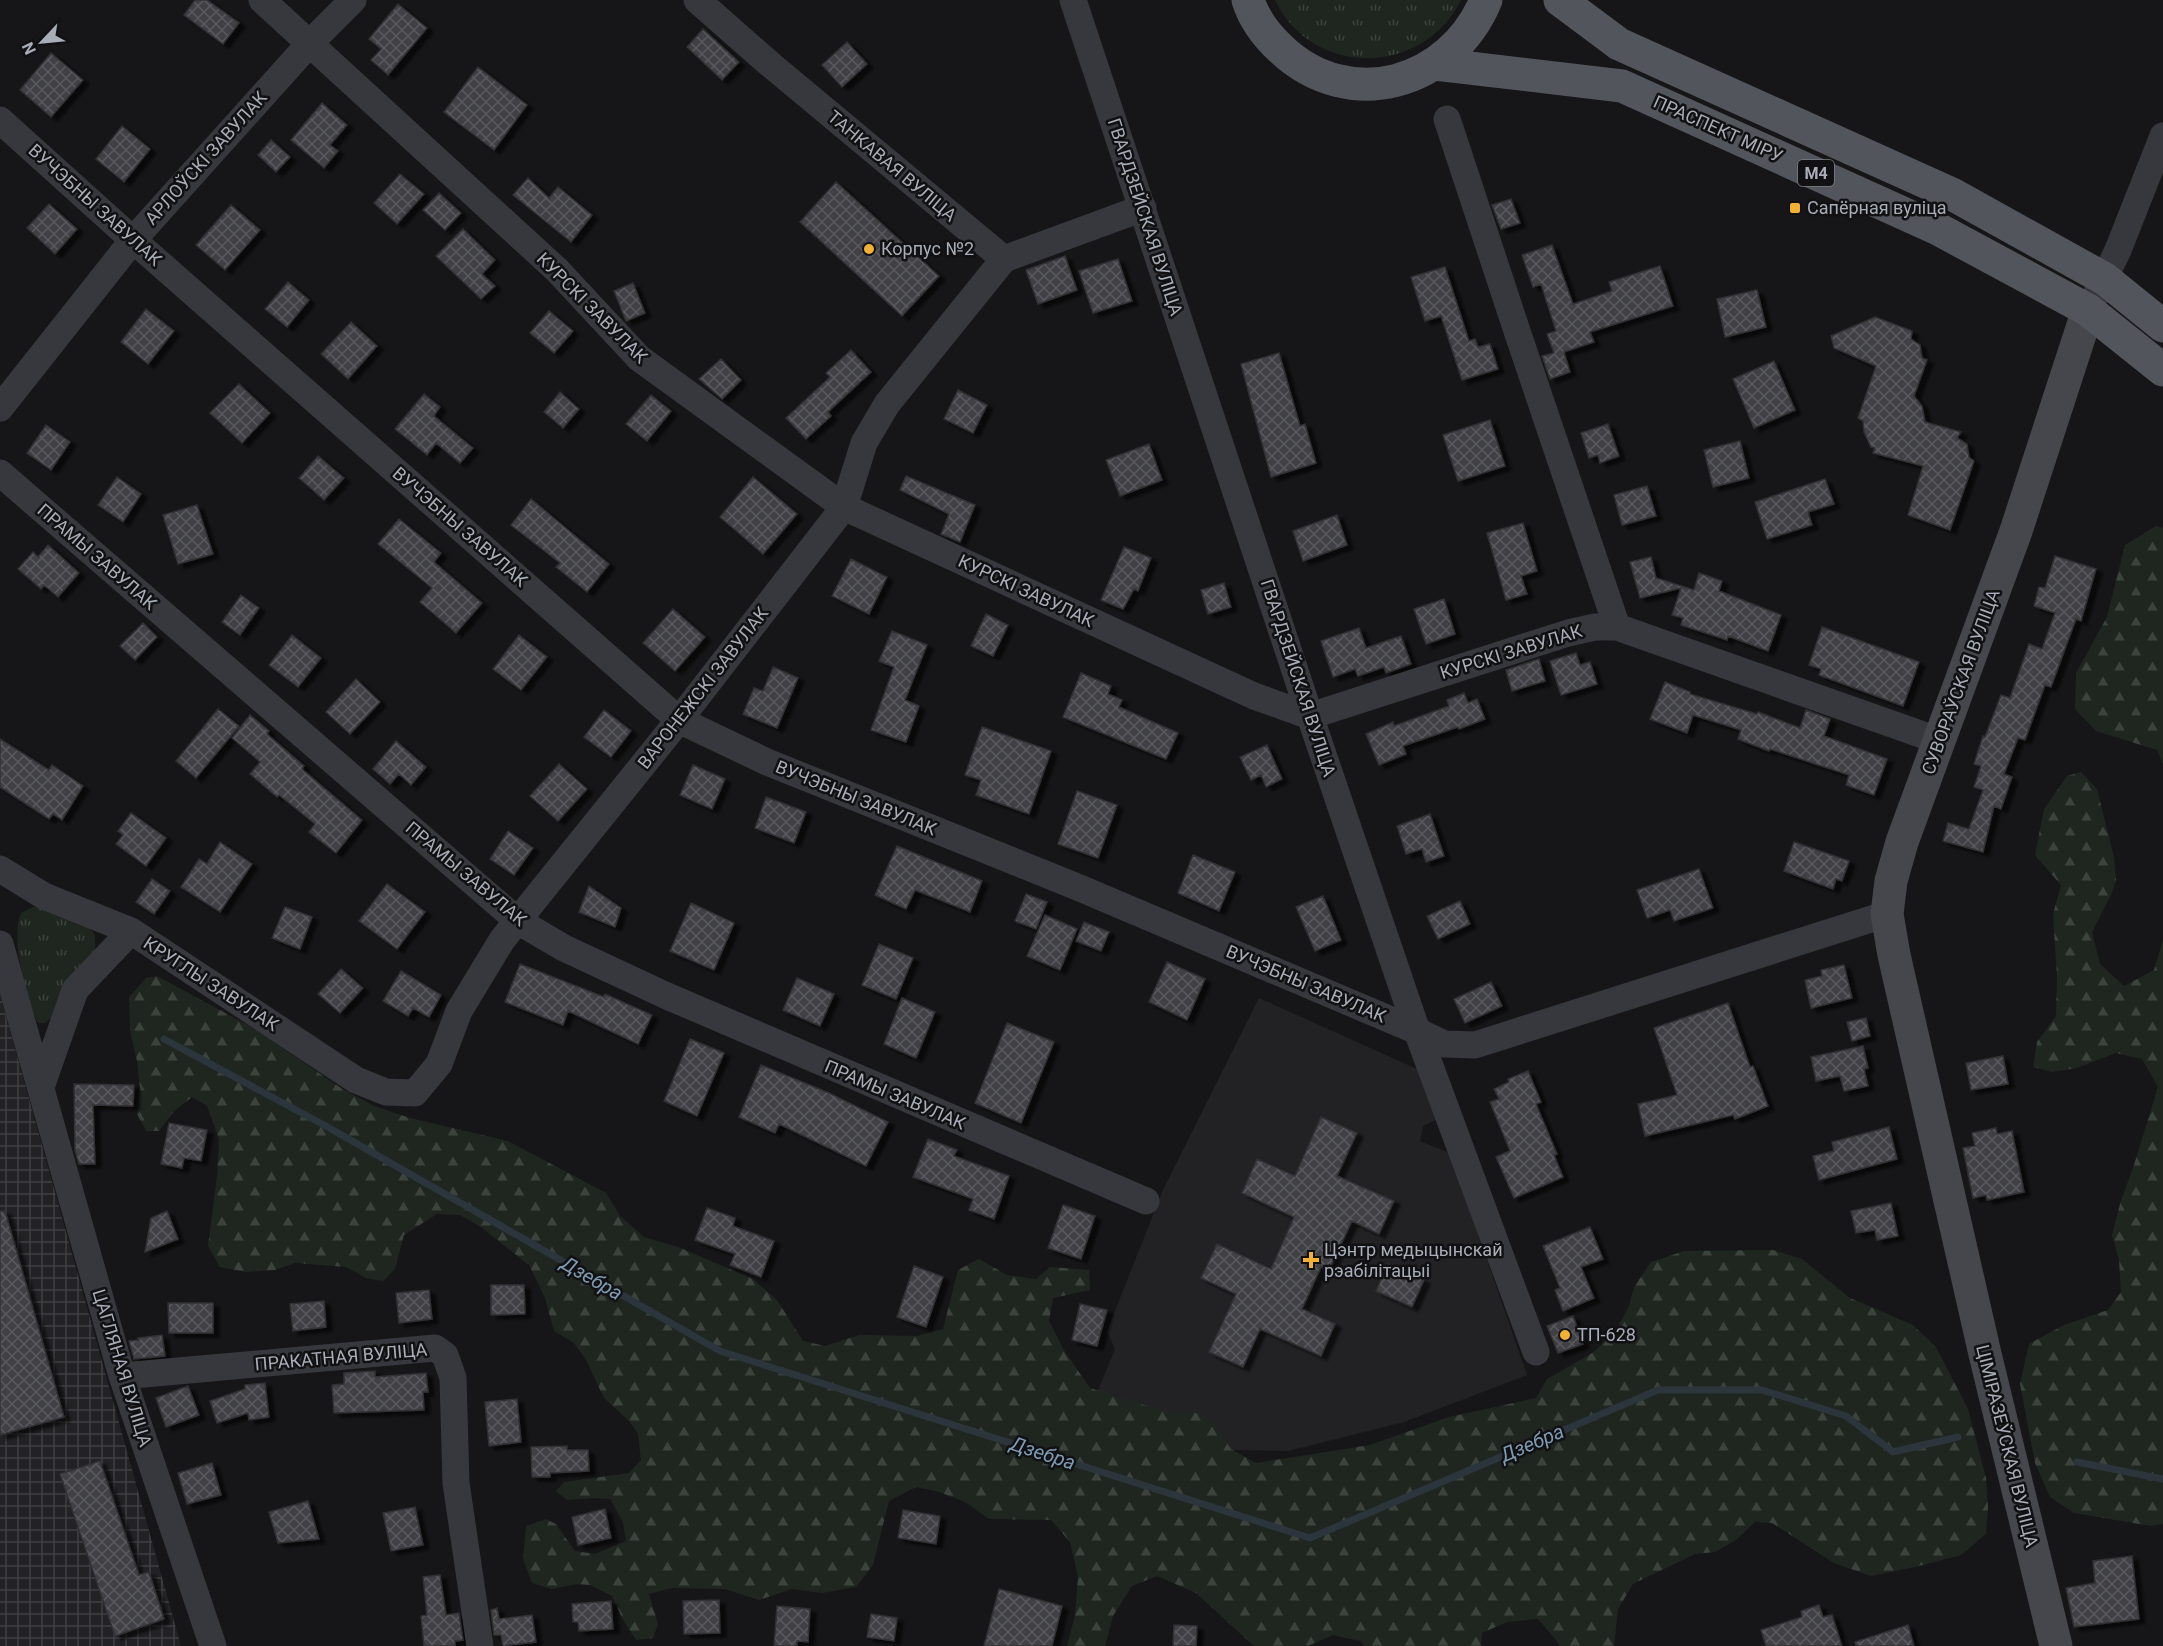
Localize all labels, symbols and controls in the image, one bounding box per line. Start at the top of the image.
north arrow [12,12,72,72]
text: N [18,39,40,58]
street label: АРЛОЎСКІ ЗАВУЛАК [140,86,271,229]
street label: ПРАСПЕКТ МІРУ [1650,91,1786,166]
street label: ТАНКАВАЯ ВУЛІЦА [824,106,961,226]
street label: ГВАРДЗЕЙСКАЯ ВУЛІЦА [1104,115,1187,319]
street label: ВУЧЭБНЫ ЗАВУЛАК [25,139,166,270]
road number: М4 [1798,160,1834,186]
place label: Сапёрная вуліца [1807,197,1947,218]
marker: Сапёрная вуліца [1788,201,1802,215]
place label: Корпус №2 [881,238,974,259]
marker: Корпус №2 [862,242,876,256]
street label: КУРСКІ ЗАВУЛАК [533,248,652,368]
street label: ВУЧЭБНЫ ЗАВУЛАК [389,462,532,591]
street label: ПРАМЫ ЗАВУЛАК [33,499,162,614]
street label: КУРСКІ ЗАВУЛАК [955,550,1098,631]
street label: ГВАРДЗЕЙСКАЯ ВУЛІЦА [1257,576,1340,780]
street label: СУВОРАЎСКАЯ ВУЛІЦА [1917,586,2004,777]
street label: ВАРОНЕЖСКІ ЗАВУЛАК [633,602,772,773]
street label: КУРСКІ ЗАВУЛАК [1437,620,1585,683]
street label: ВУЧЭБНЫ ЗАВУЛАК [773,756,940,840]
street label: ПРАМЫ ЗАВУЛАК [402,817,531,930]
street label: КРУГЛЫ ЗАВУЛАК [140,932,283,1035]
street label: ВУЧЭБНЫ ЗАВУЛАК [1223,940,1390,1027]
street label: ПРАМЫ ЗАВУЛАК [822,1055,969,1134]
place label: Цэнтр медыцынскай рэабілітацыі [1324,1239,1503,1281]
water label: Дзебра [555,1250,627,1305]
marker: Цэнтр медыцынскай рэабілітацыі [1302,1251,1320,1269]
street label: ЦАГЛЯНАЯ ВУЛІЦА [89,1287,157,1449]
place label: ТП-628 [1577,1324,1636,1345]
marker: ТП-628 [1558,1328,1572,1342]
street label: ПРАКАТНАЯ ВУЛІЦА [254,1338,428,1374]
street label: ЦІМІРАЗЕЎСКАЯ ВУЛІЦА [1972,1342,2043,1550]
water label: Дзебра [1495,1419,1567,1468]
water label: Дзебра [1006,1431,1078,1475]

